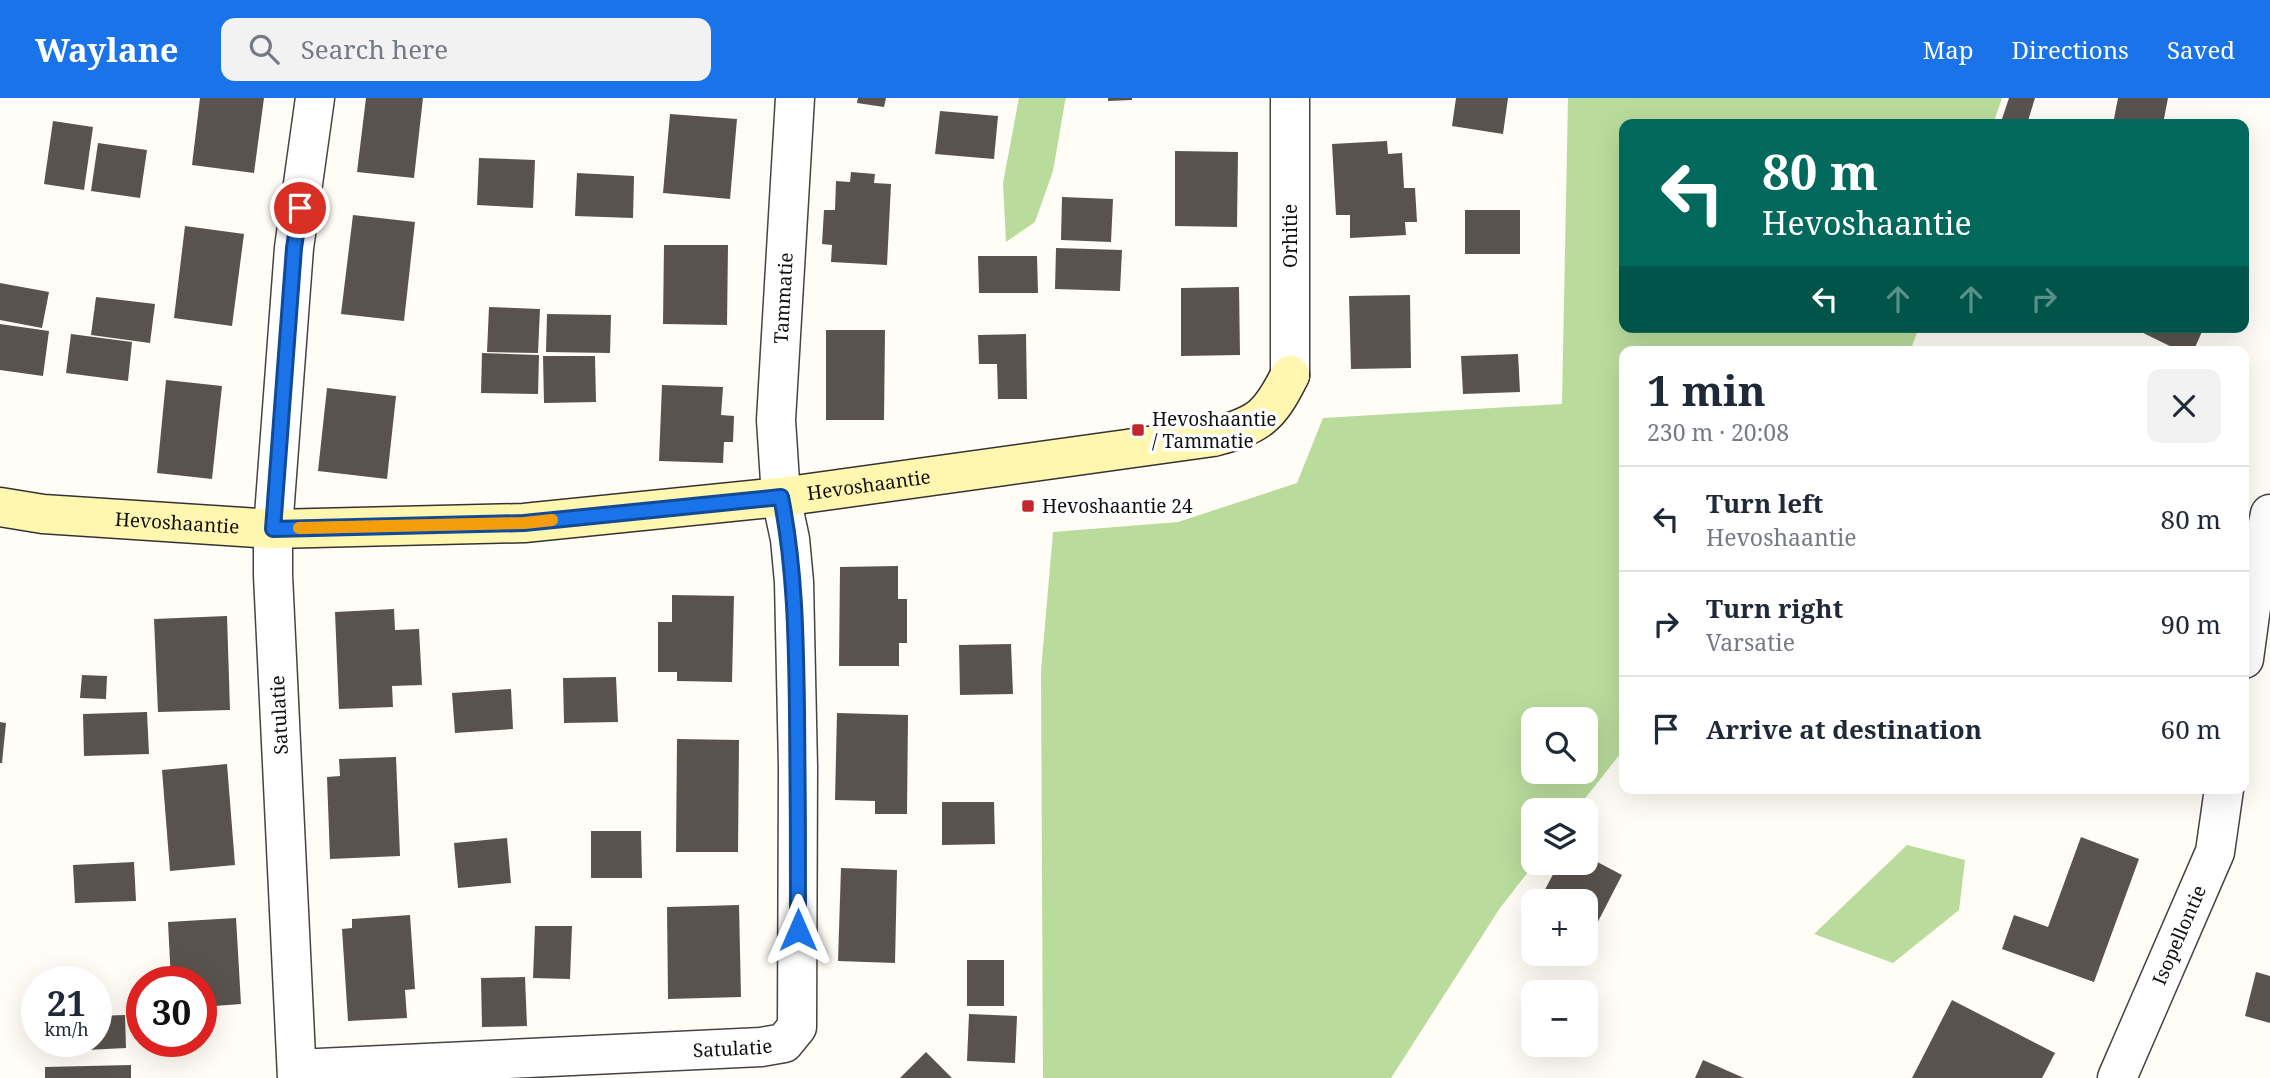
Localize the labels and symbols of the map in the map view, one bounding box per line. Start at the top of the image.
pin [270,178,330,238]
street label: Orhitie [1277,204,1303,268]
street label: Tammatie [768,252,799,344]
place label: Hevoshaantie / Tammatie [1152,406,1276,454]
marker: Hevoshaantie / Tammatie [1130,422,1146,438]
street label: Hevoshaantie [805,463,932,506]
place label: Hevoshaantie 24 [1042,493,1193,519]
marker: Hevoshaantie 24 [1020,498,1036,514]
street label: Hevoshaantie [114,506,240,540]
street label: Satulatie [264,675,294,755]
street label: Isopellontie [2146,881,2212,989]
position arrow [761,893,835,967]
speed limit sign: 30 [126,966,217,1057]
street label: Satulatie [692,1032,774,1063]

